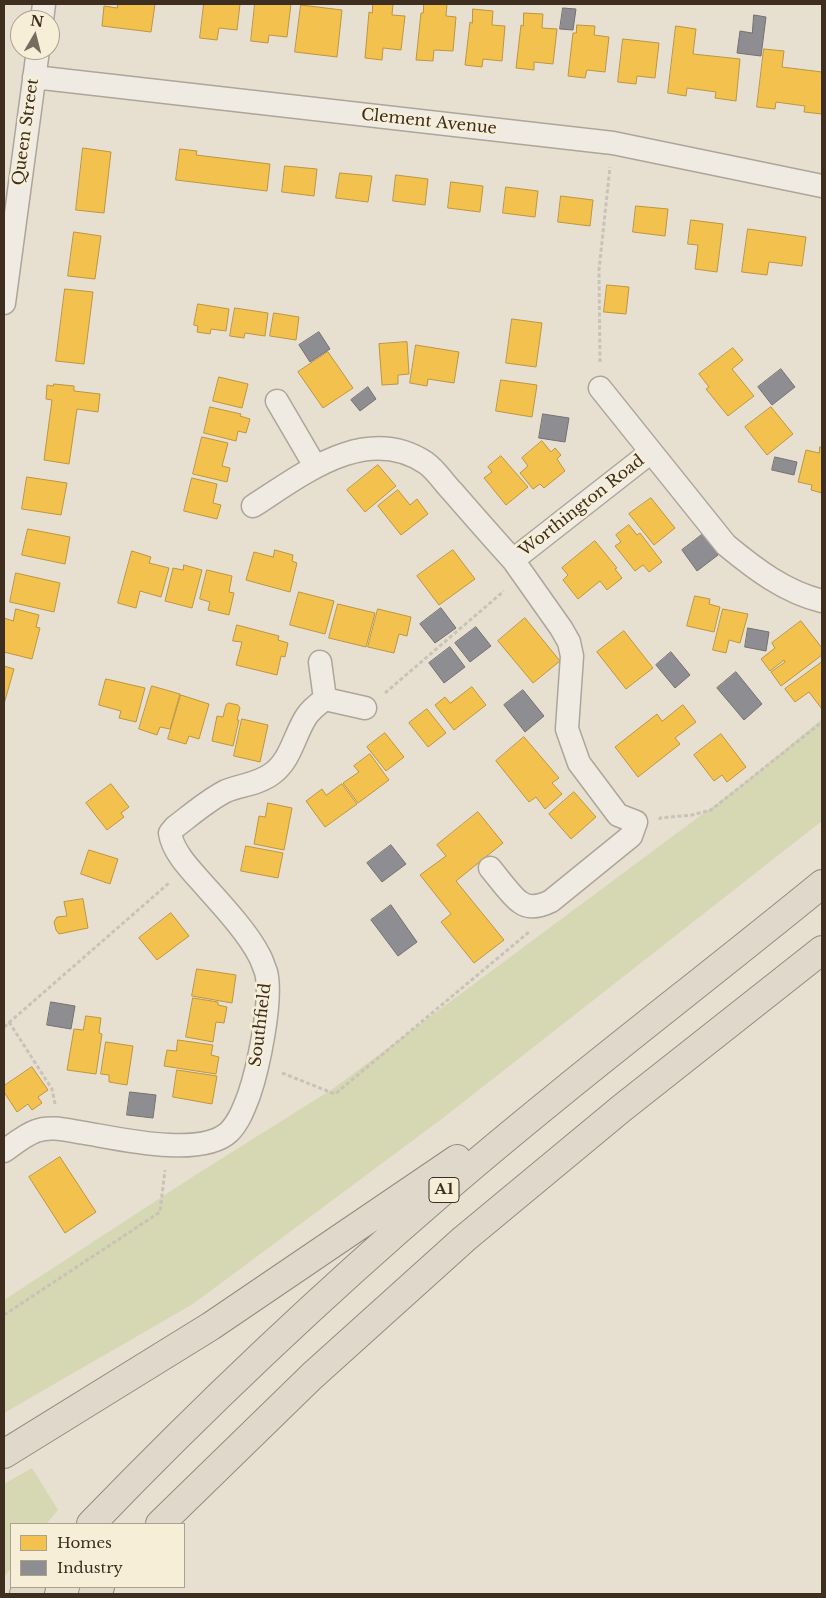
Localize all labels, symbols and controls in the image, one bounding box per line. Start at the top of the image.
north arrow [10,10,60,60]
text: N [29,11,45,31]
street label: Queen Street [9,77,43,187]
street label: Clement Avenue [360,105,498,139]
street label: Worthington Road [516,451,648,561]
street label: Southfield [246,982,276,1068]
road number: A1 [429,1178,459,1202]
legend [10,1523,185,1588]
text: Homes [57,1533,112,1552]
text: Industry [57,1558,123,1577]

